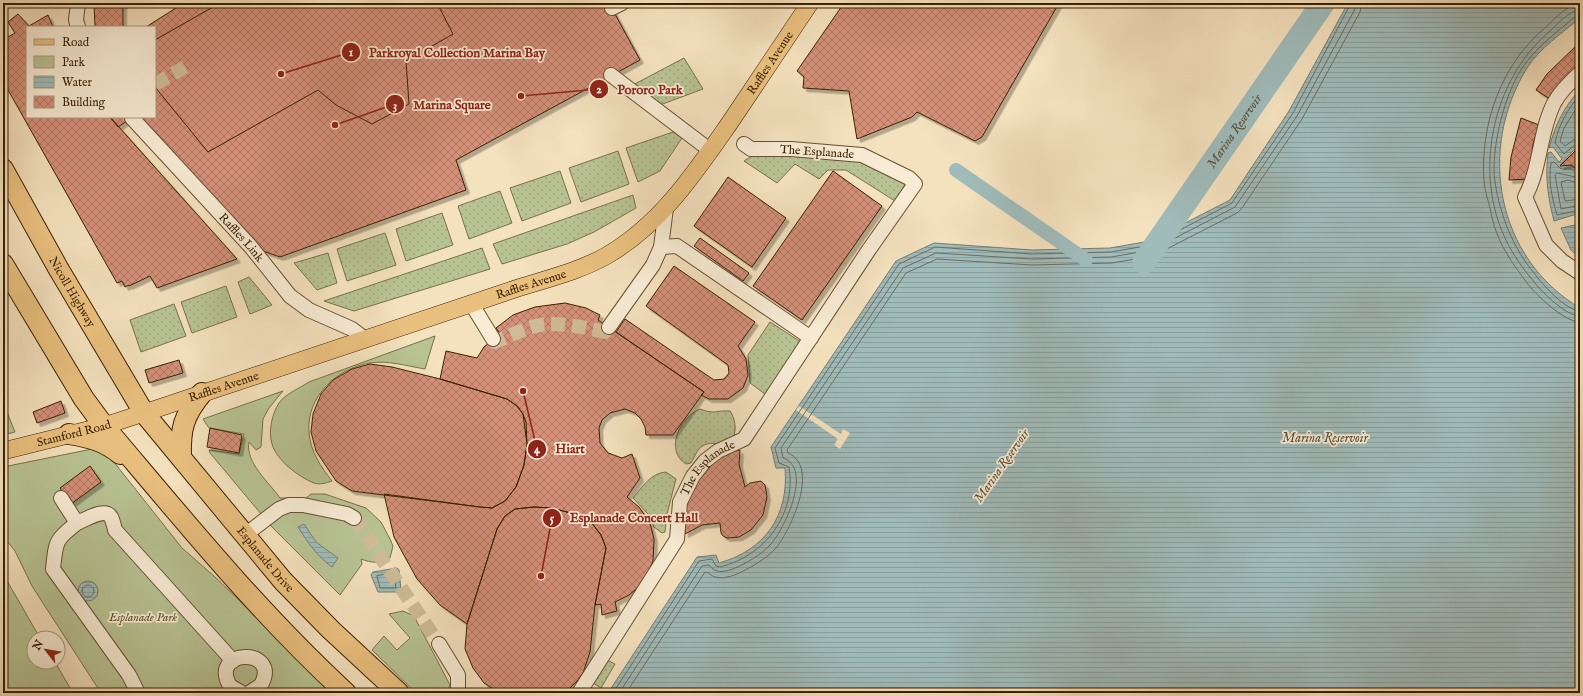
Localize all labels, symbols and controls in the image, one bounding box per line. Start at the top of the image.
legend [26,26,156,118]
street label: Raffles Avenue [744,28,797,97]
text: Road [62,35,90,50]
callout: Parkroyal Collection Marina Bay [341,39,553,64]
text: 1 [349,45,354,60]
text: Parkroyal Collection Marina Bay [369,45,546,62]
text: Park [62,55,85,70]
text: Water [62,75,93,90]
callout: Pororo Park [589,77,691,102]
text: 2 [596,82,602,97]
text: Pororo Park [617,82,684,99]
water label: Marina Reservoir [1203,90,1266,171]
callout: Marina Square [385,92,499,117]
text: Building [62,95,106,110]
text: Marina Square [413,97,491,114]
text: 3 [393,98,397,113]
street label: The Esplanade [779,142,855,163]
street label: Raffles Link [216,210,268,265]
street label: Nicoll Highway [46,254,99,330]
street label: Raffles Avenue [494,266,569,302]
street label: Raffles Avenue [187,368,261,405]
street label: Stamford Road [35,417,114,450]
water label: Marina Reservoir [970,425,1034,506]
water label: Marina Reservoir [1282,430,1369,447]
callout: Hiart [527,436,593,461]
street label: The Esplanade [677,437,738,498]
text: Hiart [555,441,585,458]
text: 4 [534,442,541,457]
callout: Esplanade Concert Hall [542,505,706,530]
text: Esplanade Concert Hall [570,510,699,527]
text: 5 [550,511,555,526]
street label: Esplanade Drive [233,523,298,596]
park label: Esplanade Park [108,610,177,625]
north arrow [26,630,66,670]
text: N [29,637,47,654]

